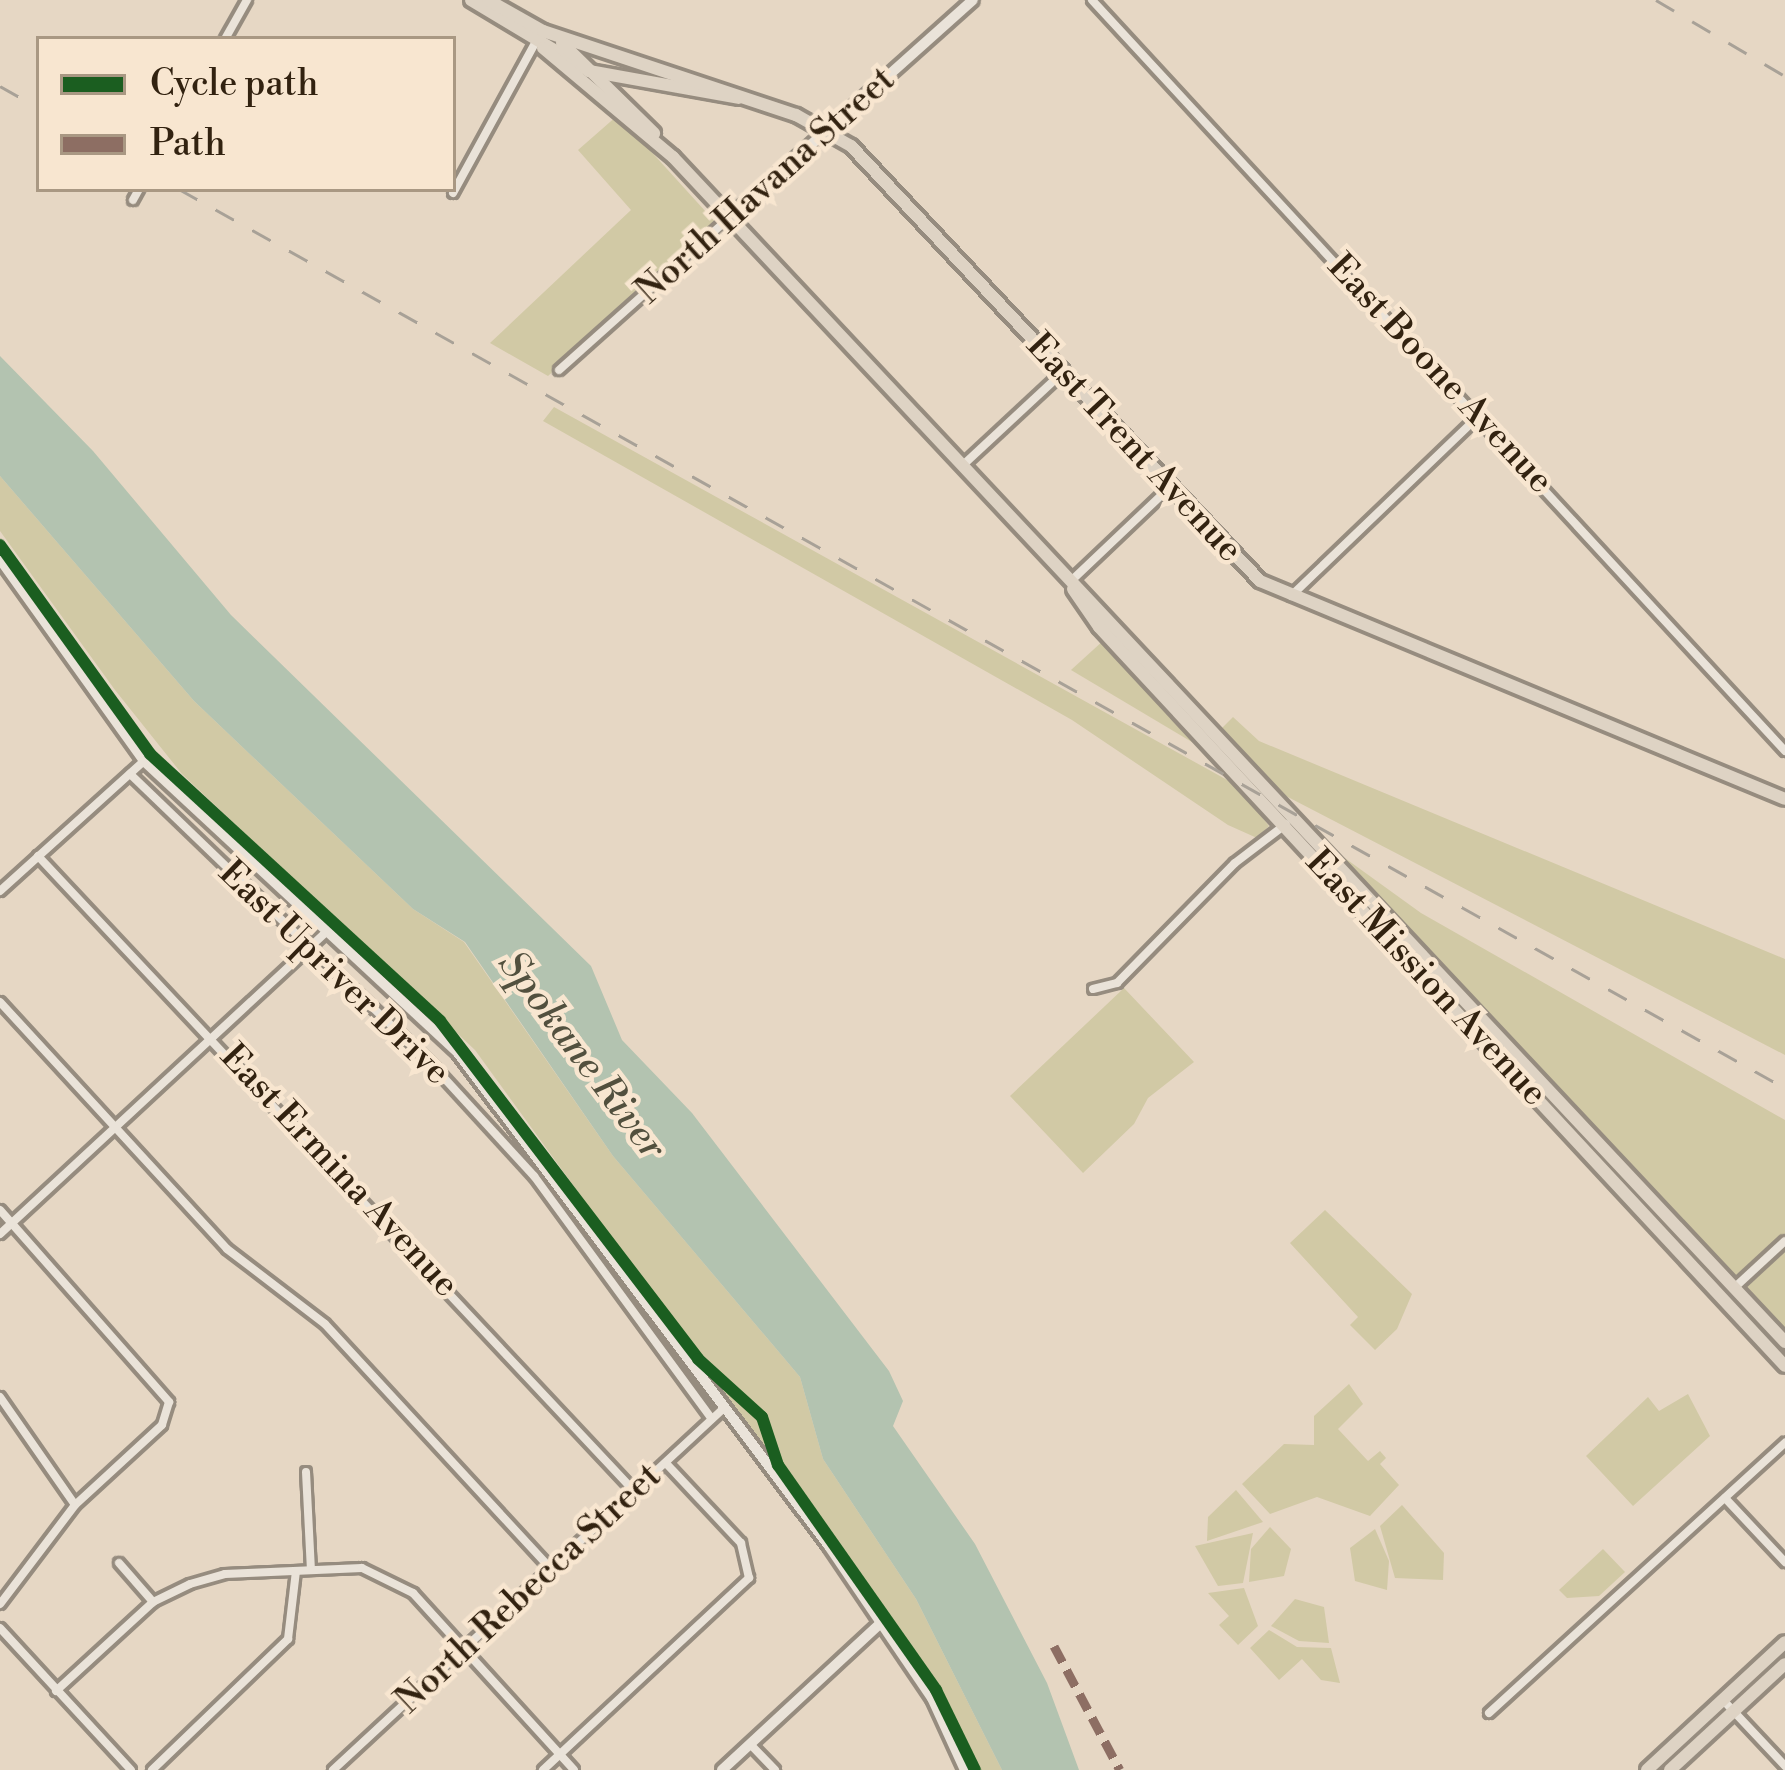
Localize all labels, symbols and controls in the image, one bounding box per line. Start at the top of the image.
legend [36,36,456,192]
street label: North Havana Street [628,59,904,313]
text: Cycle path [150,62,318,107]
text: Path [150,122,226,167]
street label: East Boone Avenue [1318,246,1562,502]
street label: East Trent Avenue [1017,325,1251,571]
street label: East Mission Avenue [1296,841,1556,1115]
street label: East Upriver Drive [210,852,458,1094]
water label: Spokane River [487,942,675,1170]
street label: East Ermina Avenue [211,1036,467,1306]
street label: North Rebecca Street [388,1455,670,1723]

